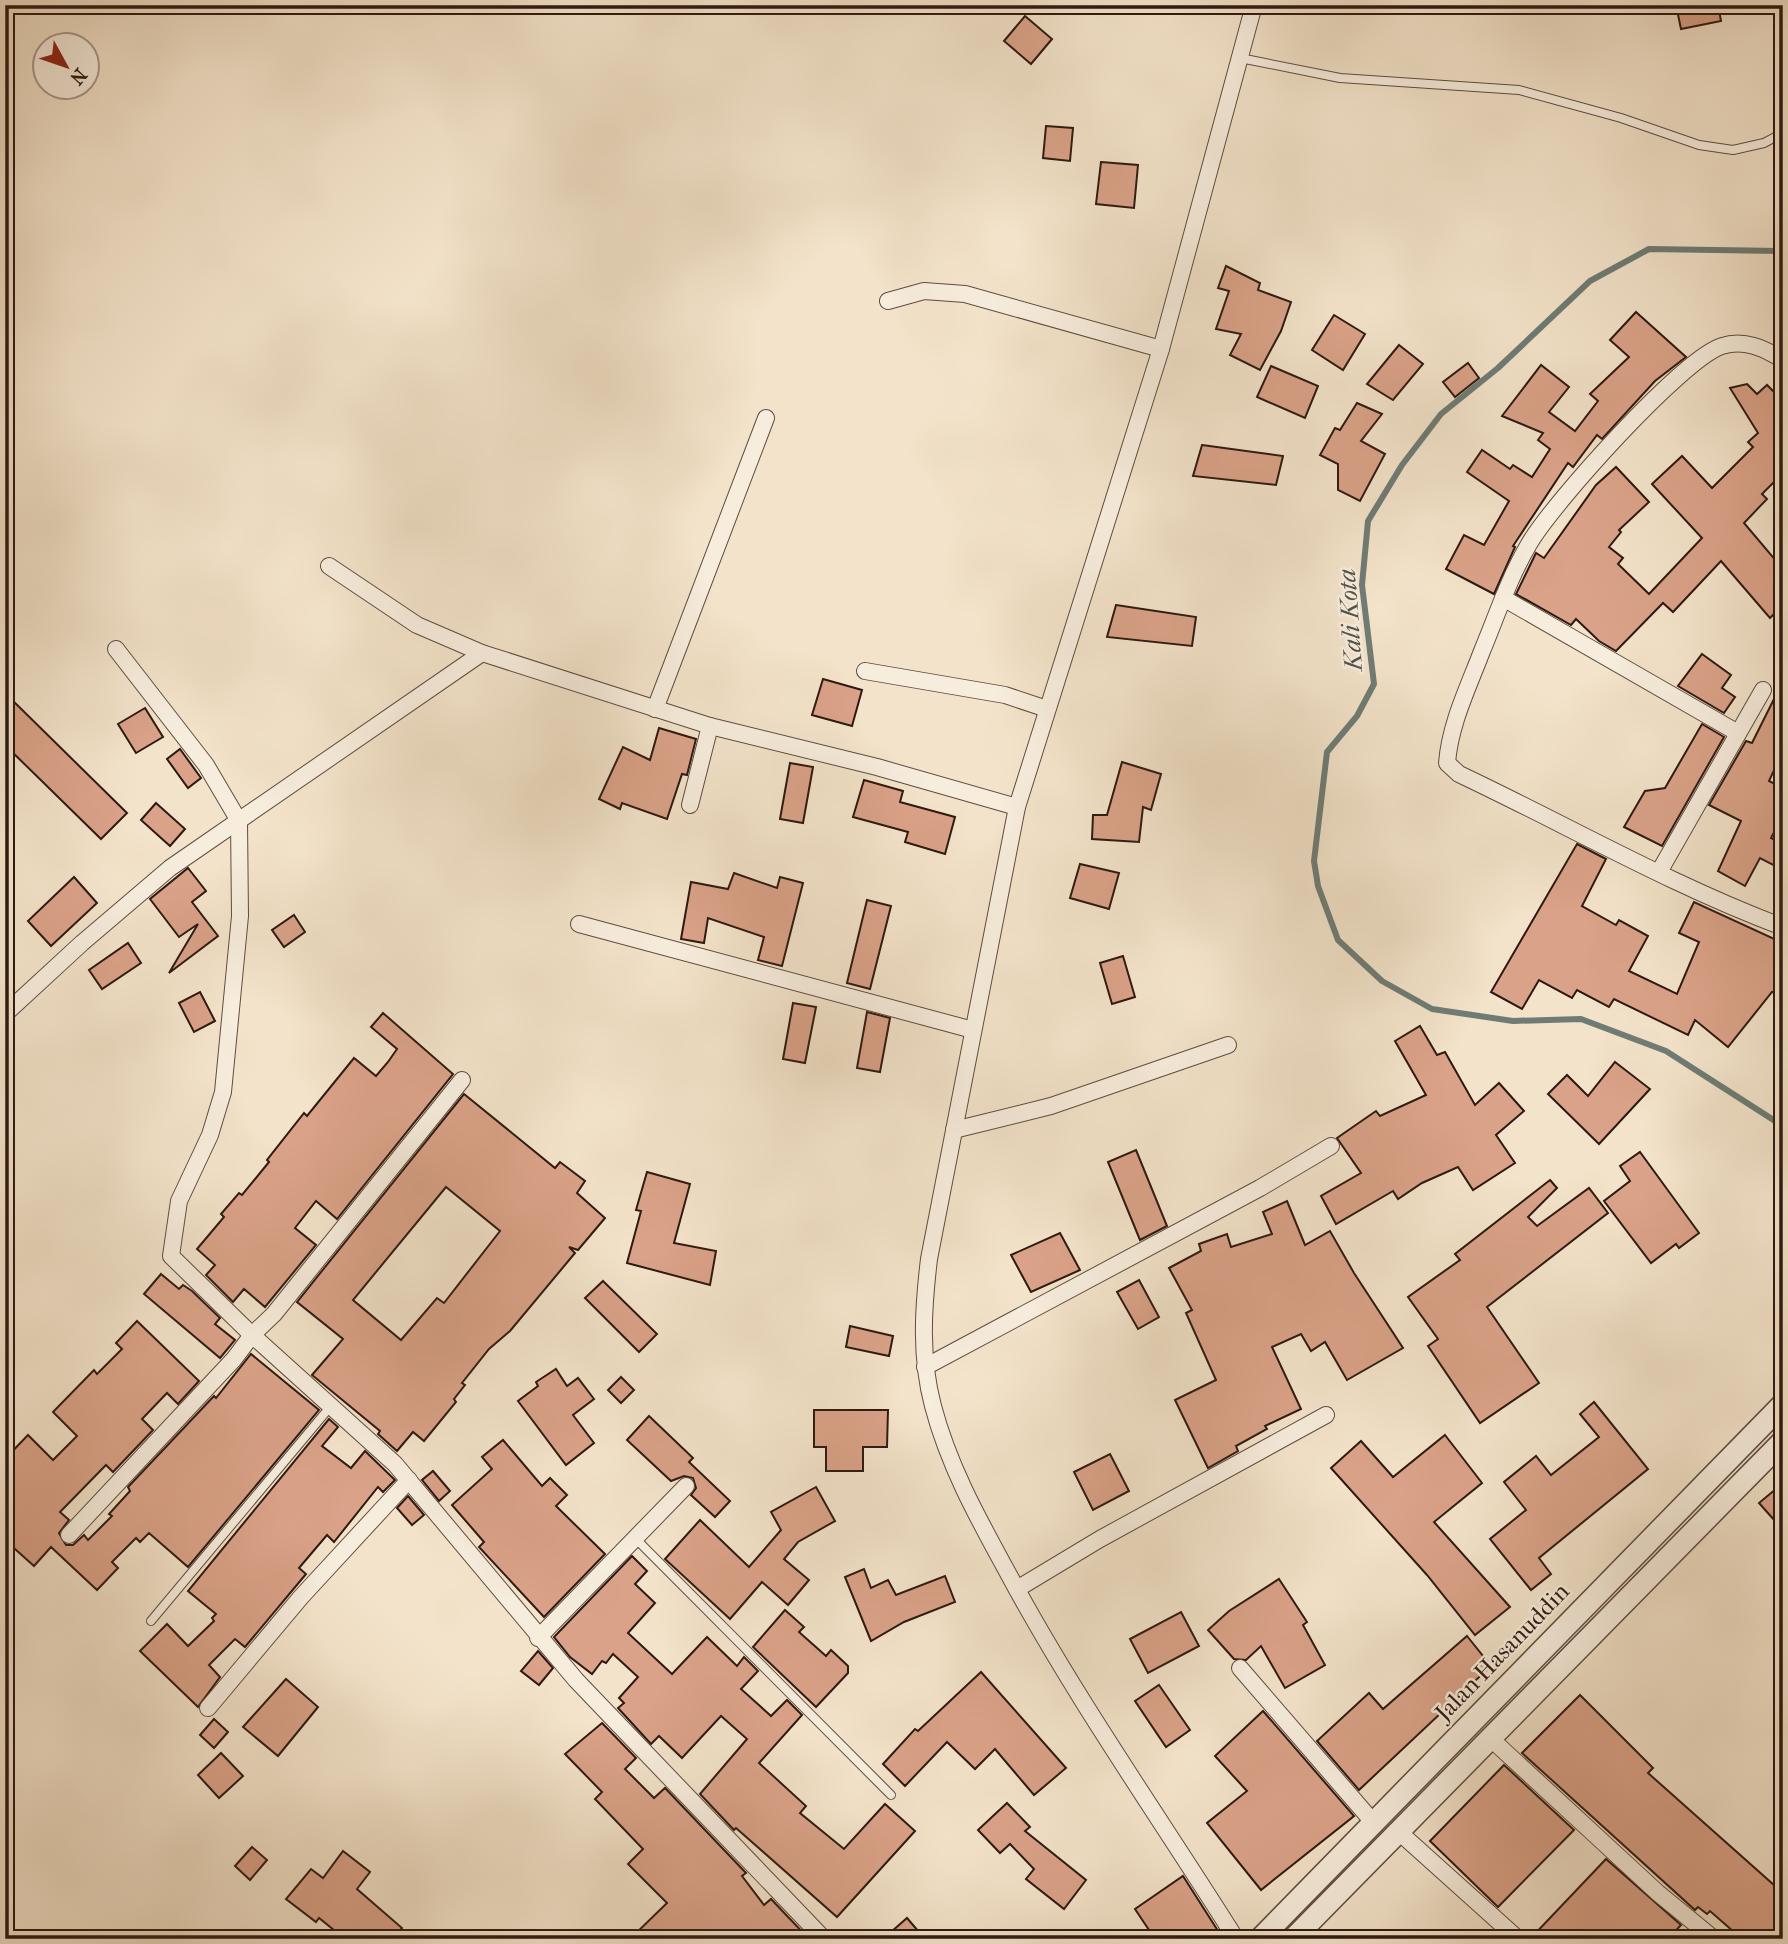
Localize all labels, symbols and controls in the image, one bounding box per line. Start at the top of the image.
north arrow [32,32,102,102]
text: N [65,64,91,89]
water label: Kali Kota [1331,568,1369,674]
street label: Jalan Hasanuddin [1428,1577,1575,1728]

